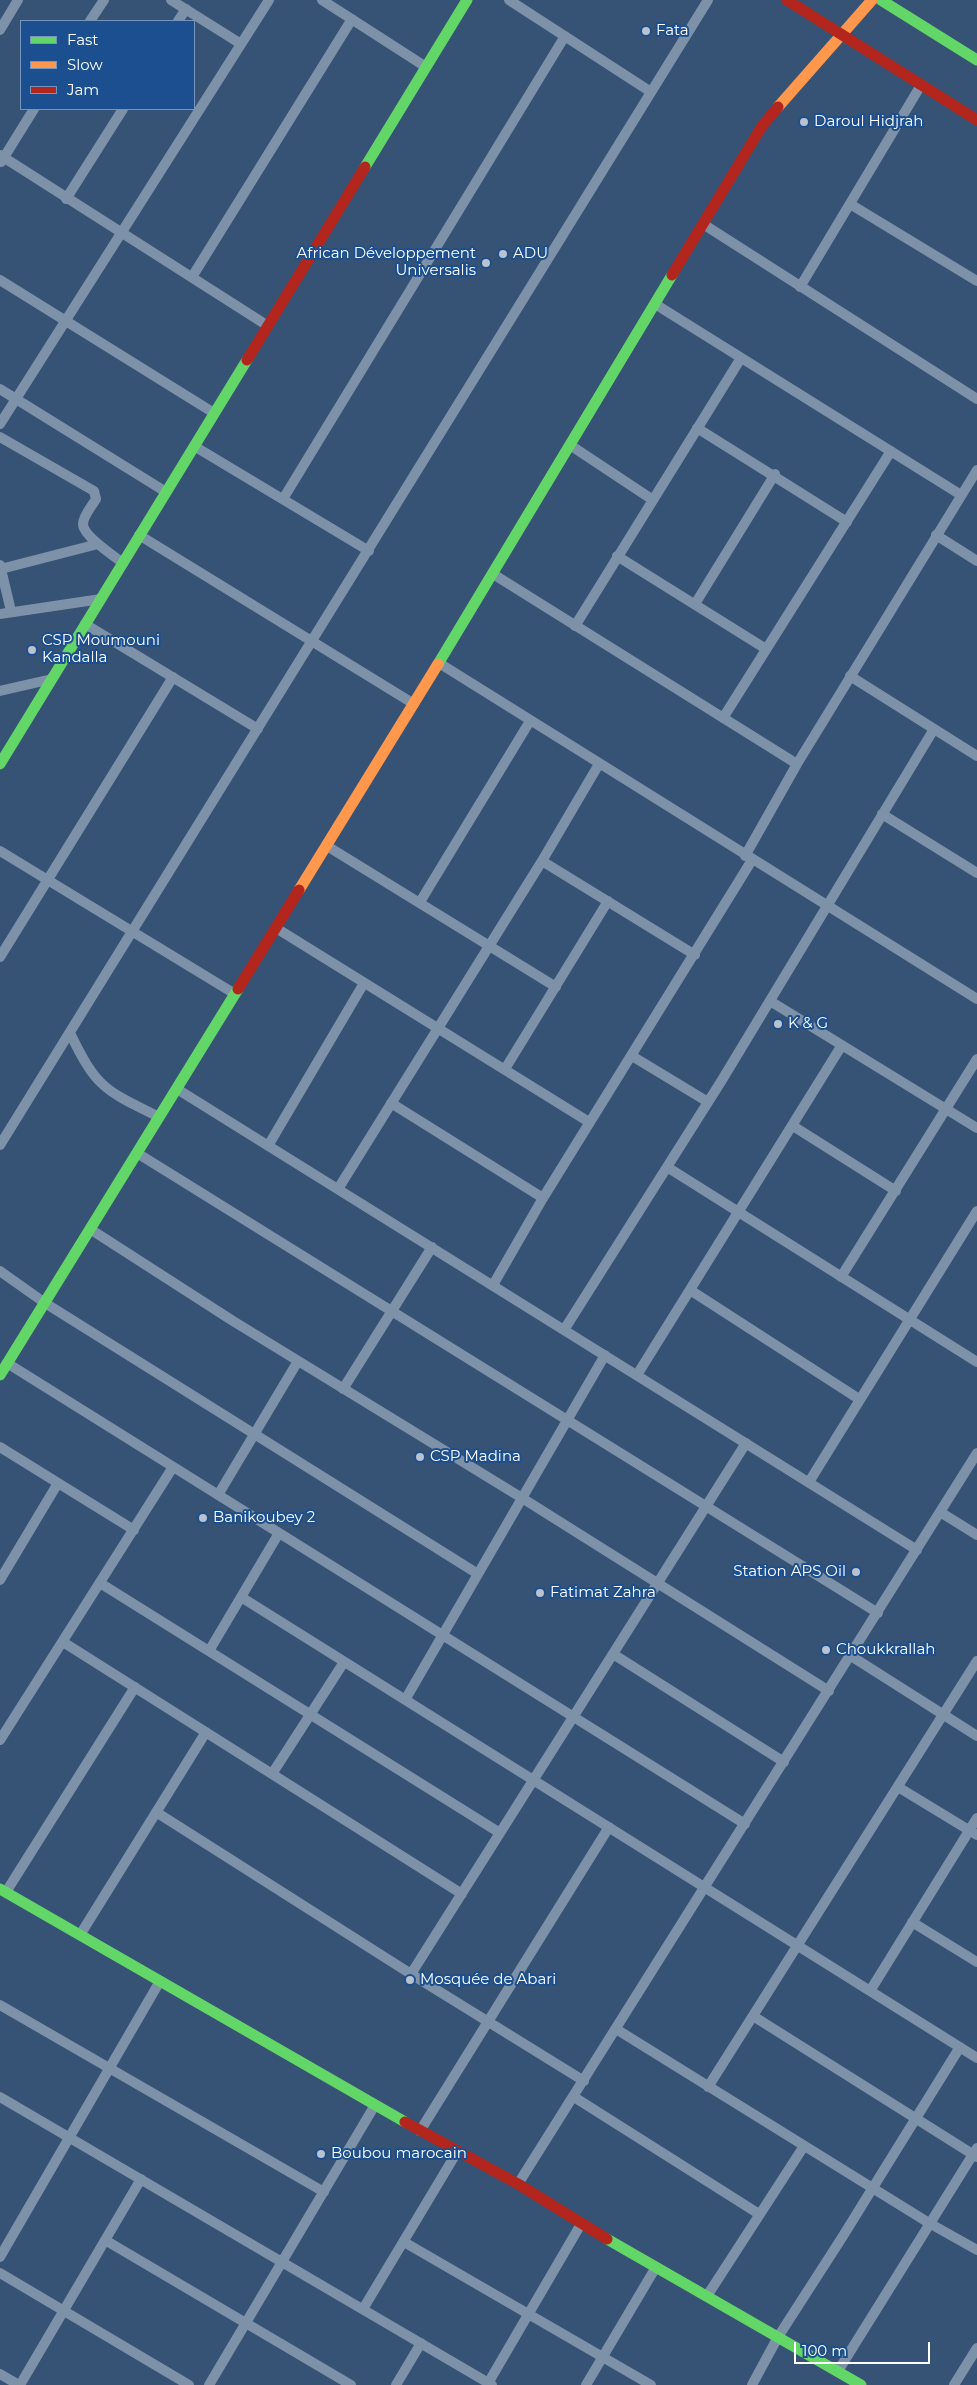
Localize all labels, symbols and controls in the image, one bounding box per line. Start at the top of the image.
legend [20,20,195,110]
place label: Fata [656,22,689,40]
marker: Fata [640,25,652,37]
text: Fast [67,30,98,49]
text: Slow [67,55,103,74]
text: Jam [67,80,99,99]
place label: Daroul Hidjrah [814,113,923,131]
marker: Daroul Hidjrah [798,116,810,128]
place label: African Développement Universalis [297,245,476,280]
place label: ADU [513,245,548,263]
marker: ADU [497,248,509,260]
marker: African Développement Universalis [480,257,492,269]
place label: CSP Moumouni Kandalla [42,632,160,667]
marker: CSP Moumouni Kandalla [26,644,38,656]
place label: K & G [788,1015,828,1033]
marker: K & G [772,1018,784,1030]
place label: CSP Madina [430,1448,521,1466]
marker: CSP Madina [414,1451,426,1463]
place label: Banikoubey 2 [213,1509,315,1527]
marker: Banikoubey 2 [197,1512,209,1524]
place label: Station APS Oil [733,1563,846,1581]
marker: Station APS Oil [850,1566,862,1578]
place label: Fatimat Zahra [550,1584,656,1602]
marker: Fatimat Zahra [534,1587,546,1599]
place label: Choukkrallah [836,1641,935,1659]
marker: Choukkrallah [820,1644,832,1656]
place label: Mosquée de Abari [420,1971,556,1989]
marker: Mosquée de Abari [404,1974,416,1986]
place label: Boubou marocain [331,2145,467,2163]
marker: Boubou marocain [315,2148,327,2160]
scale bar [797,2332,933,2364]
text: 100 m [802,2341,847,2360]

